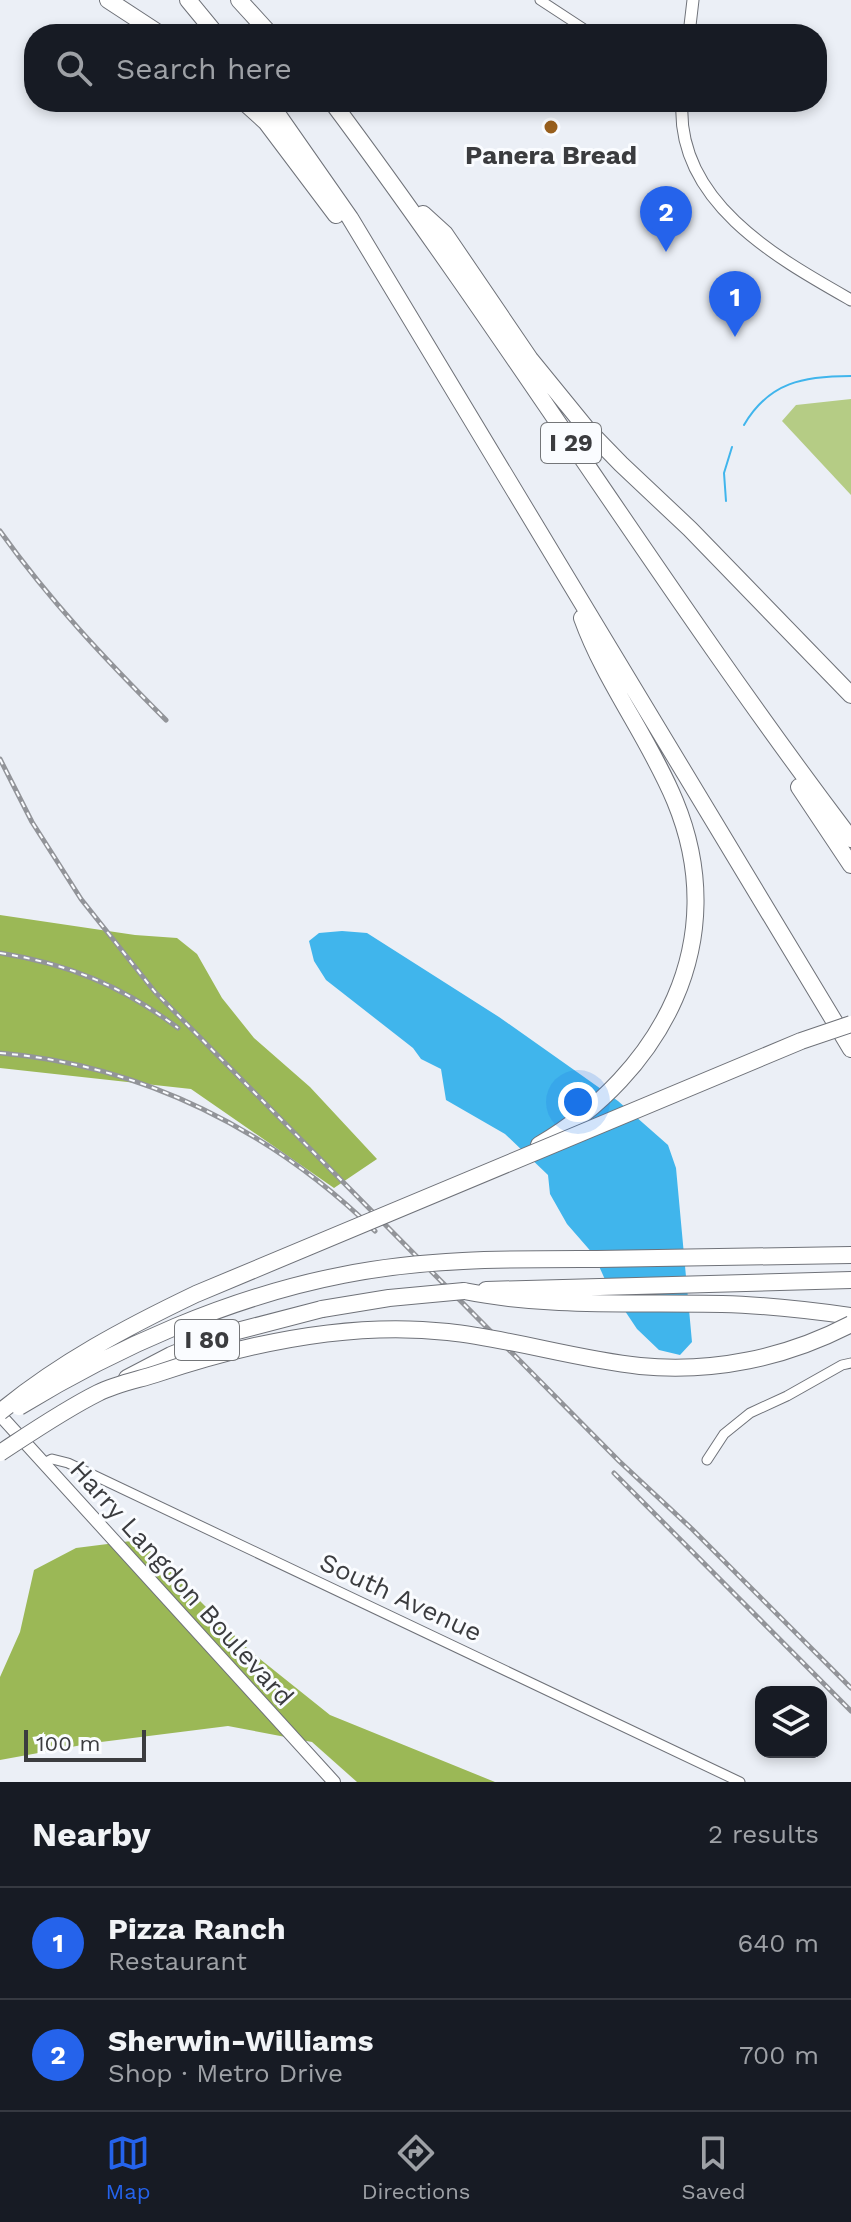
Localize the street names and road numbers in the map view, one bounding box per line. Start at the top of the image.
road number: I 29 [541,423,601,463]
road number: I 80 [175,1320,239,1360]
street label: Harry Langdon Boulevard [64,1454,300,1712]
street label: South Avenue [315,1546,487,1648]

